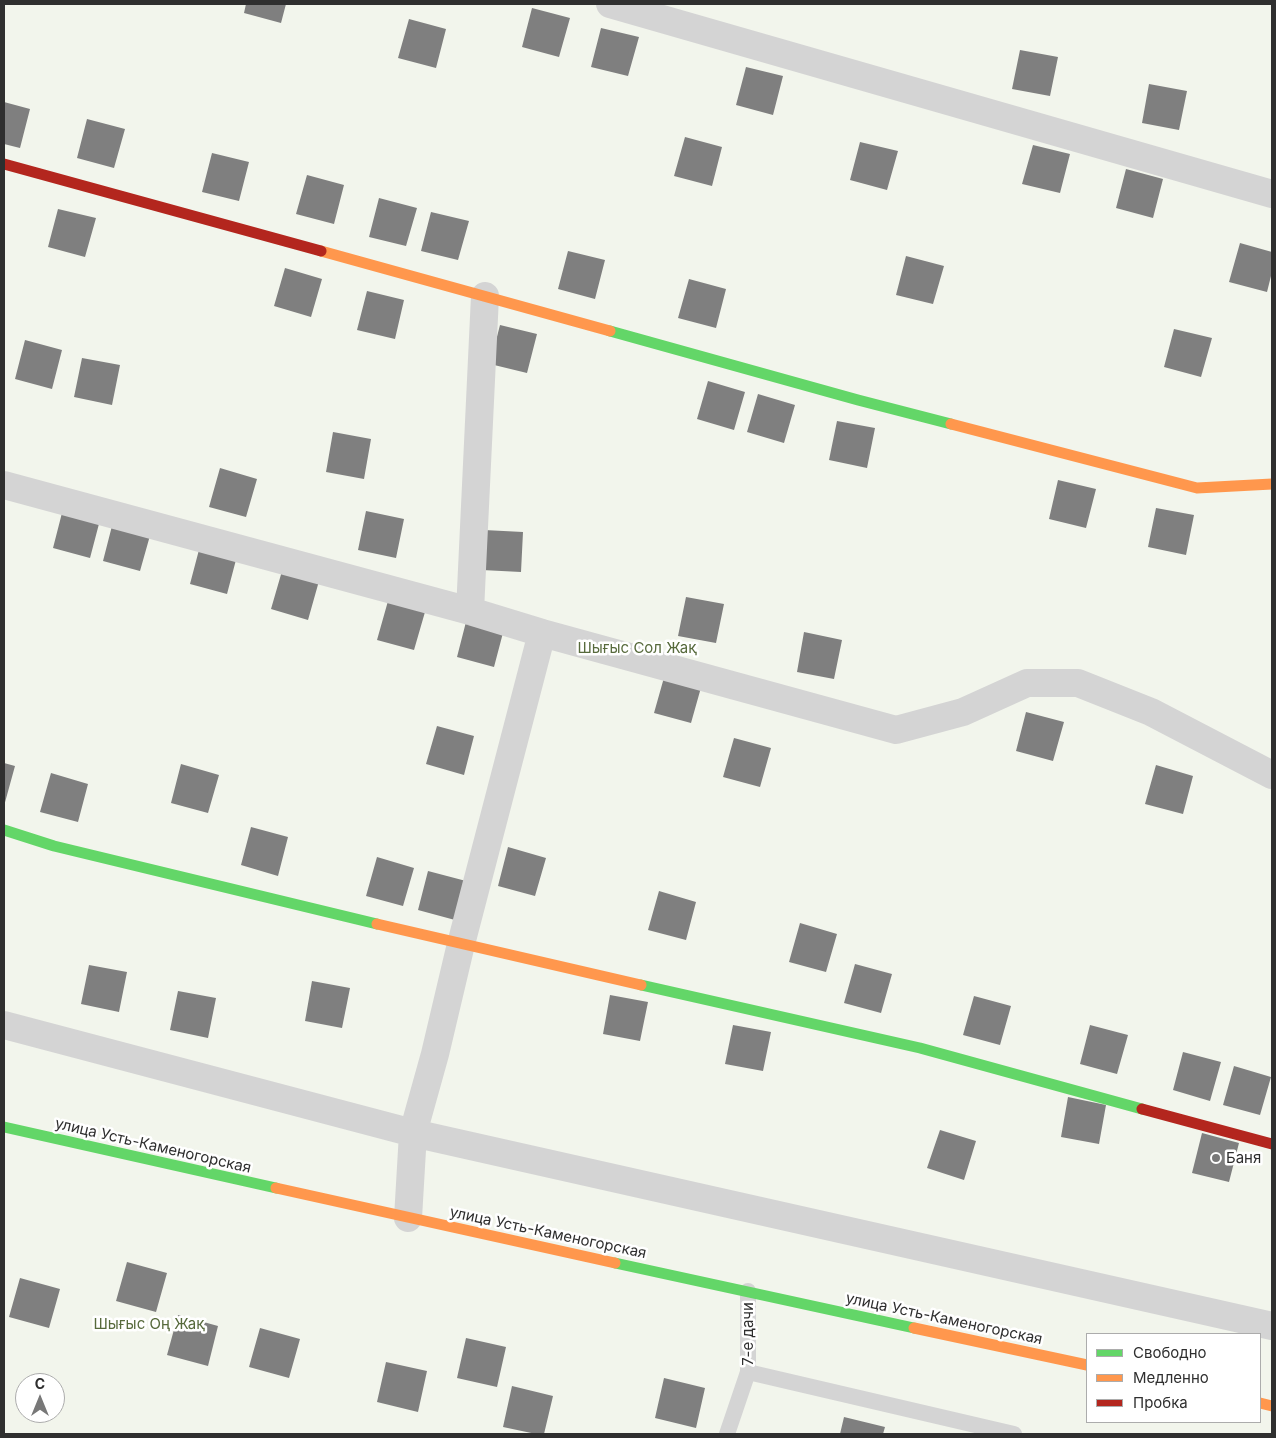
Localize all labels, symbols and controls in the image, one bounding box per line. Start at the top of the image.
park label: Шығыс Сол Жақ [577,639,697,657]
street label: улица Усть-Каменогорская [53,1115,253,1177]
place label: Баня [1226,1149,1261,1167]
marker: Баня [1210,1152,1222,1164]
street label: улица Усть-Каменогорская [448,1203,648,1263]
street label: улица Усть-Каменогорская [844,1289,1044,1349]
street label: 7-е дачи [739,1302,757,1366]
park label: Шығыс Оң Жақ [93,1315,205,1333]
legend [1086,1333,1261,1423]
text: Свободно [1133,1343,1207,1362]
text: Медленно [1133,1368,1209,1387]
north arrow [15,1373,65,1423]
text: С [35,1375,45,1392]
text: Пробка [1133,1393,1188,1412]

